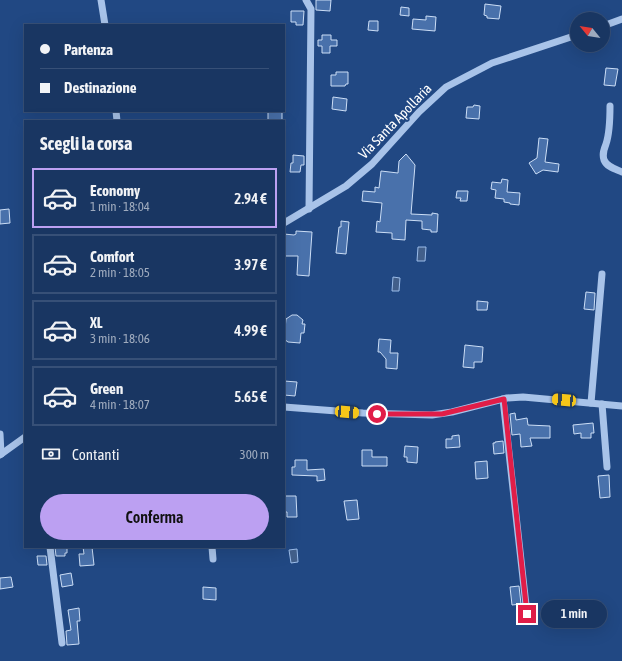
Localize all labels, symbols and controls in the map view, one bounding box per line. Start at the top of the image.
north arrow [570,12,610,52]
map controls [570,12,610,52]
text: Partenza [64,41,113,58]
text: Destinazione [64,79,137,96]
street label: Via Santa Apollaria [355,80,435,162]
text: Scegli la corsa [40,133,132,154]
icon: car [42,180,78,216]
text: Economy [90,182,140,199]
text: 2.94 € [234,190,267,207]
text: 1 min · 18:04 [90,199,150,214]
icon: car [42,246,78,282]
text: Comfort [90,248,134,265]
text: 3.97 € [234,256,267,273]
text: 2 min · 18:05 [90,265,150,280]
icon: car [42,312,78,348]
text: XL [90,314,103,331]
text: 4.99 € [234,322,267,339]
text: 3 min · 18:06 [90,331,150,346]
icon: car [42,378,78,414]
text: Green [90,380,123,397]
text: 5.65 € [234,388,267,405]
car [552,393,576,407]
text: 4 min · 18:07 [90,397,150,412]
car [335,405,359,419]
route start [368,405,386,423]
icon: cash [40,443,62,465]
text: Contanti [72,446,119,463]
text: 300 m [240,447,269,462]
button: Conferma [40,494,269,540]
callout: 1 min [541,600,607,628]
route end [518,605,536,623]
text: 1 min [561,606,587,621]

